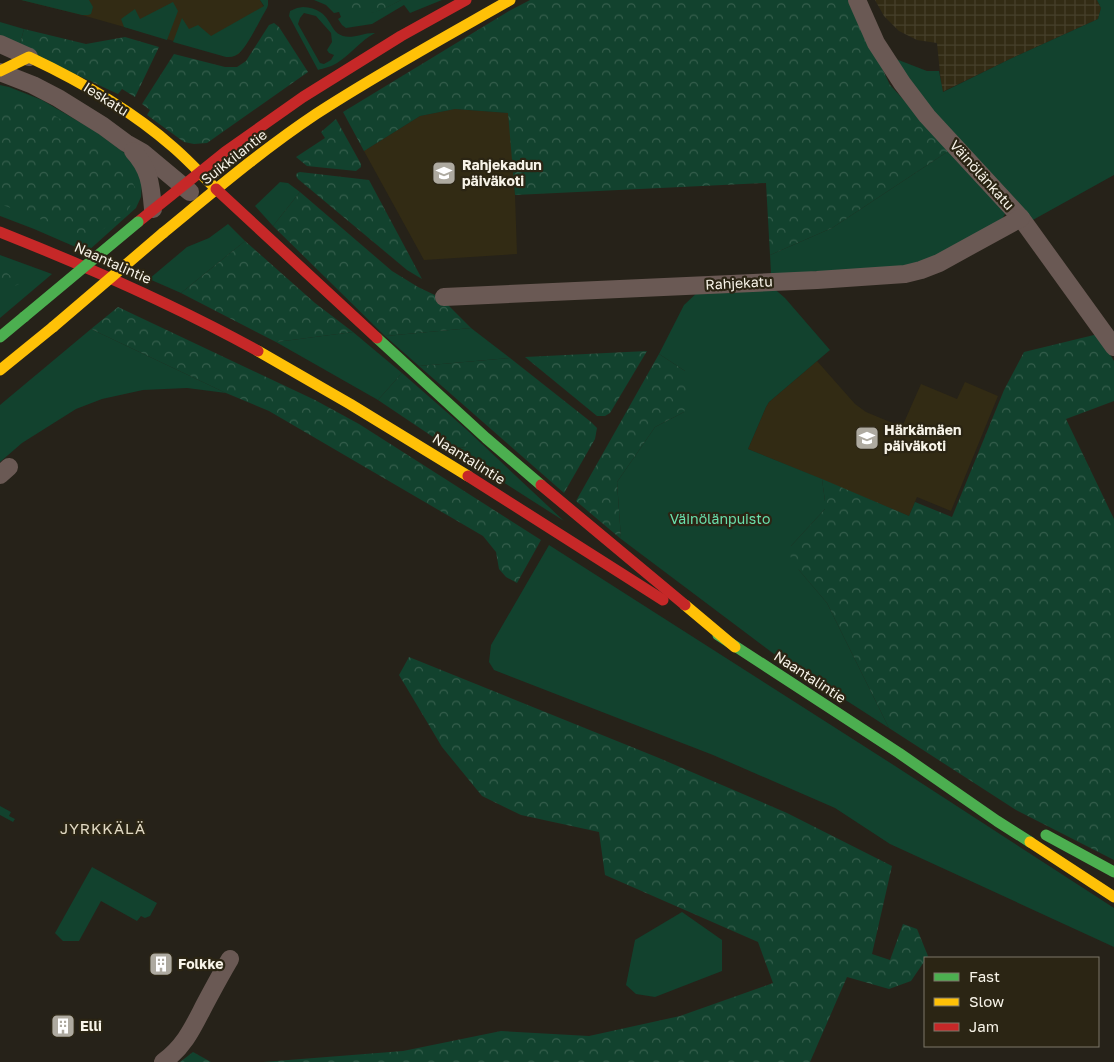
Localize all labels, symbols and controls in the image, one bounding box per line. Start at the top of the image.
street label: Ieskatu [81,78,132,119]
street label: Suikkilantie [197,126,270,188]
street label: Väinölänkatu [947,136,1018,213]
place label: Rahjekadun päiväkoti [462,156,542,189]
school or university icon: Rahjekadun päiväkoti [431,160,457,186]
street label: Naantalintie [72,238,154,287]
street label: Rahjekatu [705,272,773,293]
place label: Härkämäen päiväkoti [884,421,961,454]
school or university icon: Härkämäen päiväkoti [854,425,880,451]
street label: Naantalintie [430,429,509,488]
park label: Väinölänpuisto [670,510,770,527]
street label: Naantalintie [771,647,850,706]
district label: JYRKKÄLÄ [60,819,146,837]
building icon: Folkke [148,951,174,977]
place label: Folkke [178,955,224,972]
legend [924,957,1099,1047]
text: Fast [969,967,1000,985]
text: Slow [969,992,1004,1010]
building icon: Elli [50,1013,76,1039]
place label: Elli [80,1017,102,1034]
text: Jam [969,1017,999,1035]

